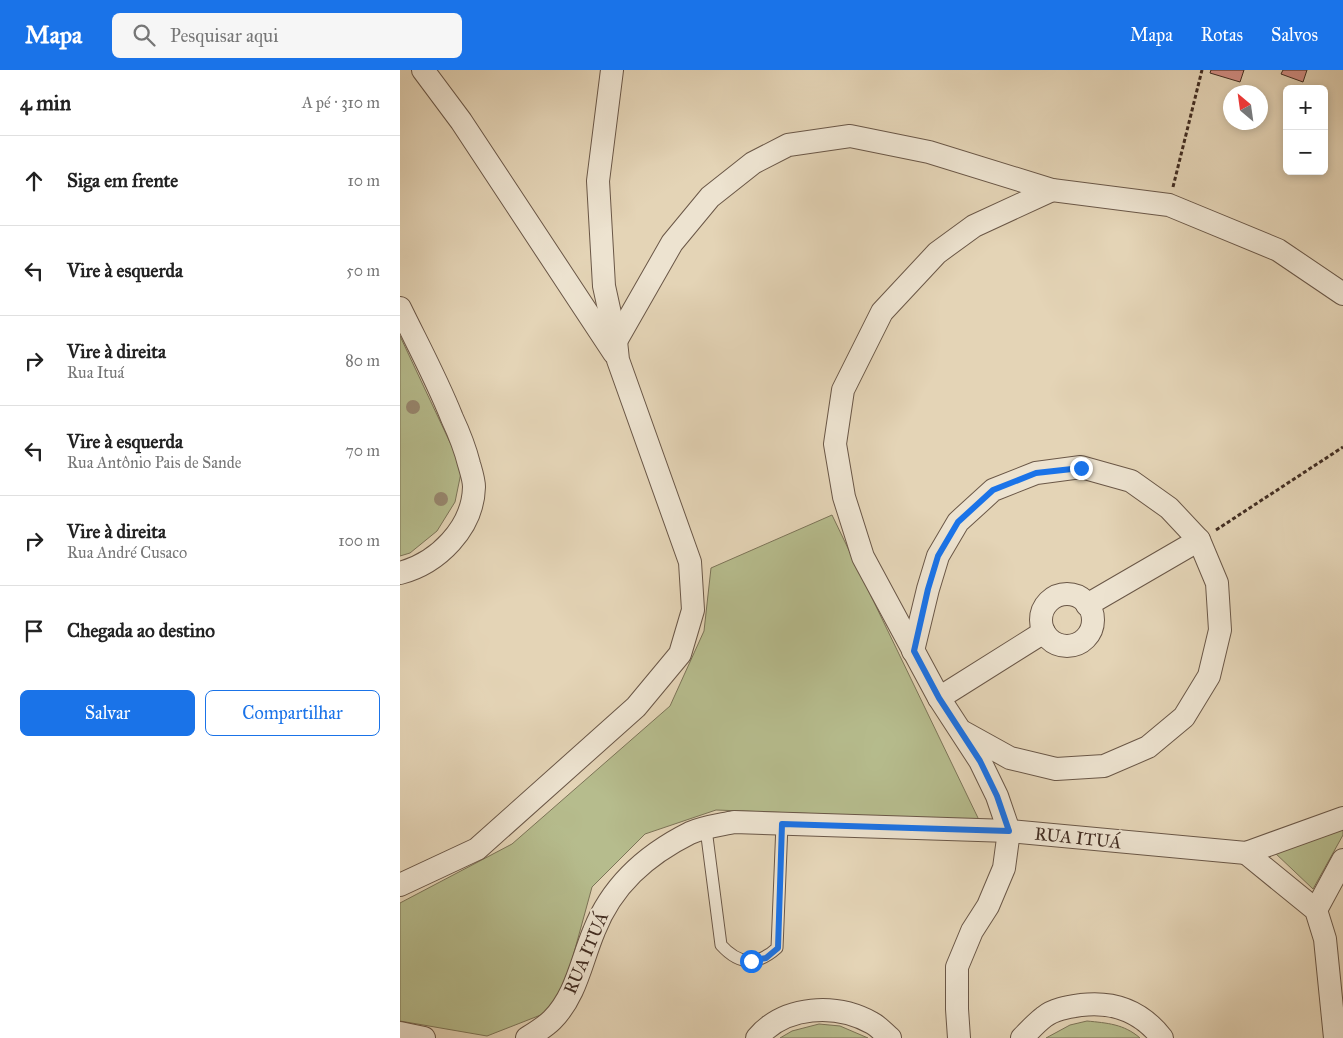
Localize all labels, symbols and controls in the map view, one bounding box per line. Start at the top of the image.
search box [112,13,462,58]
text: Mapa [25,20,82,50]
icon: search [130,21,158,49]
text: Pesquisar aqui [170,24,278,47]
text: Mapa [1130,24,1173,46]
text: Rotas [1201,24,1243,46]
text: Salvos [1271,24,1318,46]
north arrow [1223,85,1268,130]
map controls [1283,85,1328,175]
button: + [1283,85,1328,130]
text: 4 min [20,90,71,116]
text: A pé · 310 m [302,93,380,112]
button: − [1283,130,1328,175]
icon: ahead [20,167,48,195]
text: Siga em frente [67,169,178,192]
text: 10 m [348,171,380,190]
icon: left [20,257,48,285]
text: Vire à esquerda [67,259,183,282]
text: 50 m [346,261,380,280]
text: Vire à direita [67,340,166,363]
icon: right [20,347,48,375]
text: 80 m [345,351,380,370]
text: Rua Ituá [67,363,124,382]
text: Vire à esquerda [67,430,183,453]
icon: left [20,437,48,465]
text: 70 m [345,441,380,460]
text: Rua Antônio Pais de Sande [67,453,241,472]
route end [1070,457,1093,480]
text: Vire à direita [67,520,166,543]
icon: right [20,527,48,555]
text: 100 m [338,531,380,550]
text: Rua André Cusaco [67,543,187,562]
icon: arrive [20,617,48,645]
text: Chegada ao destino [67,619,215,642]
button: Salvar [20,690,195,736]
button: Compartilhar [205,690,380,736]
street label: RUA ITUÁ [1033,821,1123,854]
street label: RUA ITUÁ [557,908,613,998]
route start [740,950,763,973]

